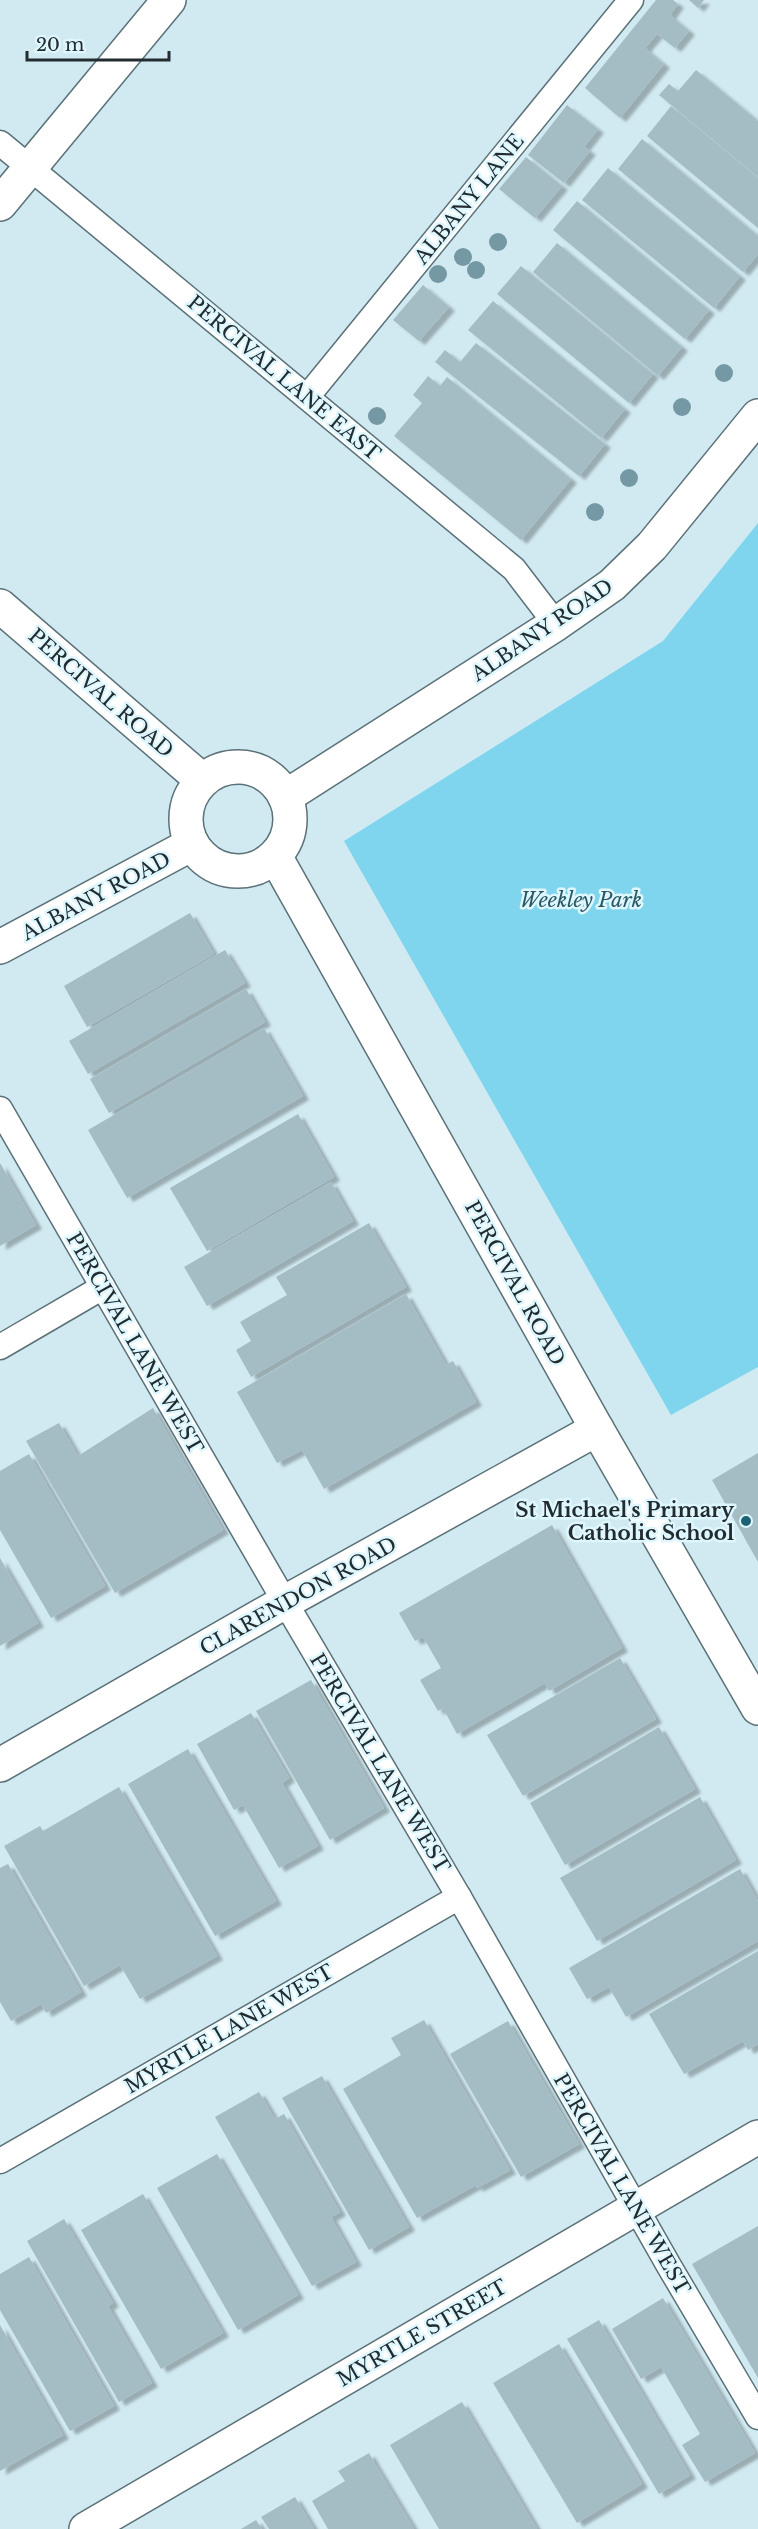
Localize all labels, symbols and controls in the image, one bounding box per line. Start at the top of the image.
scale bar [27,24,170,62]
text: 20 m [36,34,84,56]
street label: ALBANY LANE [408,129,529,270]
street label: PERCIVAL LANE EAST [183,290,385,466]
street label: ALBANY ROAD [466,574,617,687]
street label: PERCIVAL ROAD [24,624,178,762]
street label: ALBANY ROAD [17,847,174,946]
park label: Weekley Park [520,888,642,912]
street label: PERCIVAL ROAD [460,1197,570,1369]
street label: PERCIVAL LANE WEST [62,1228,208,1458]
place label: St Michael's Primary Catholic School [515,1498,735,1545]
marker: St Michael's Primary Catholic School [739,1514,753,1528]
street label: CLARENDON ROAD [195,1532,401,1660]
street label: PERCIVAL LANE WEST [305,1649,455,1877]
street label: MYRTLE LANE WEST [120,1959,338,2099]
street label: PERCIVAL LANE WEST [549,2069,695,2299]
street label: MYRTLE STREET [333,2275,511,2391]

